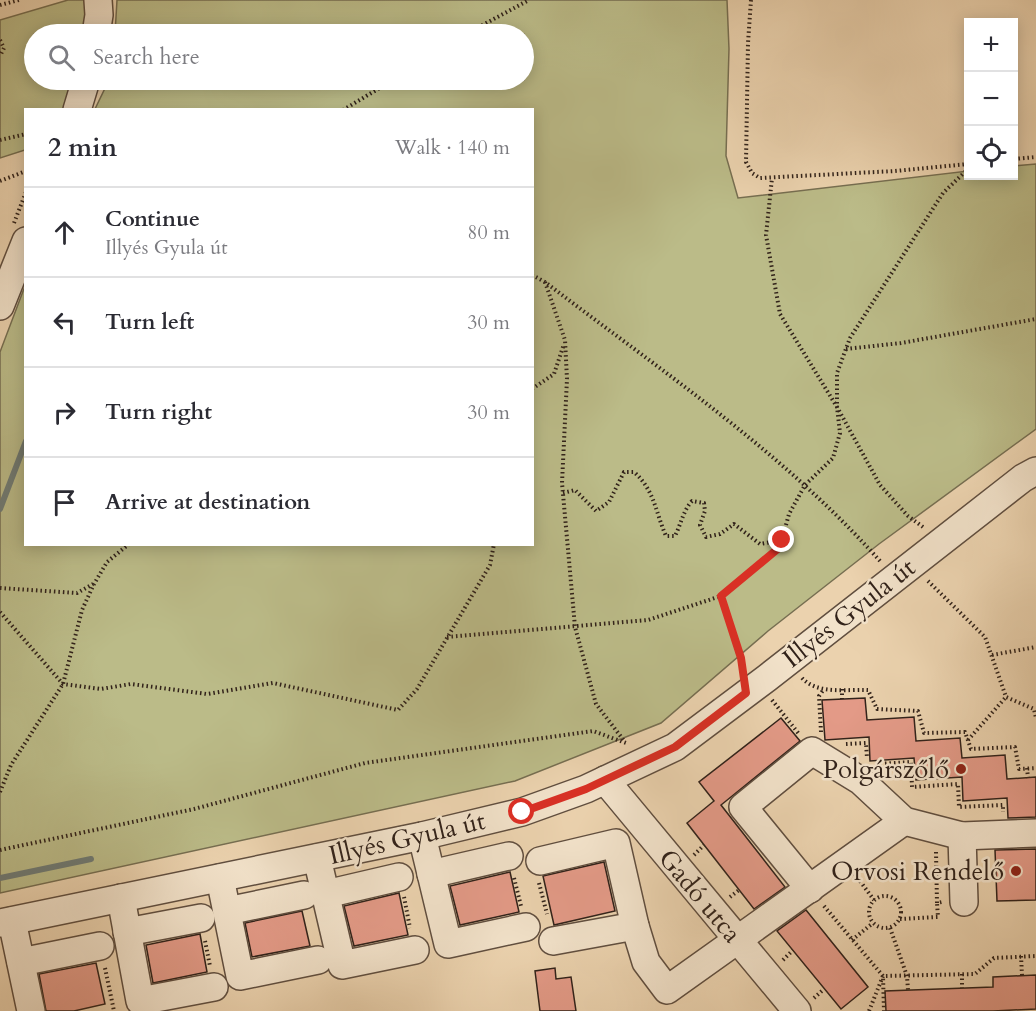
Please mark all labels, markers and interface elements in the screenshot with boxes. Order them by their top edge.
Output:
map controls [964,18,1018,180]
button: + [964,18,1018,72]
search box [24,24,534,90]
icon: search [45,41,78,74]
text: Search here [93,42,200,72]
button: − [964,72,1018,126]
button: locate [964,126,1018,180]
text: 2 min [48,130,117,165]
text: Walk · 140 m [395,134,510,161]
text: Continue [105,204,200,234]
icon: ahead [48,216,81,249]
text: 80 m [467,219,510,246]
text: Illyés Gyula út [105,234,227,261]
icon: left [48,306,81,339]
text: Turn left [105,307,194,337]
text: 30 m [467,309,510,336]
icon: right [48,396,81,429]
text: Turn right [105,397,212,427]
text: 30 m [467,399,510,426]
icon: arrive [48,486,81,519]
text: Arrive at destination [105,487,310,517]
route end [768,526,794,552]
street label: Illyés Gyula út [775,550,923,676]
place label: Polgárszőlő [823,752,949,787]
marker: Polgárszőlő [954,762,968,776]
route start [508,798,534,824]
street label: Illyés Gyula út [326,803,488,873]
street label: Gadó utca [651,842,749,950]
place label: Orvosi Rendelő [831,854,1004,889]
marker: Orvosi Rendelő [1009,864,1023,878]

